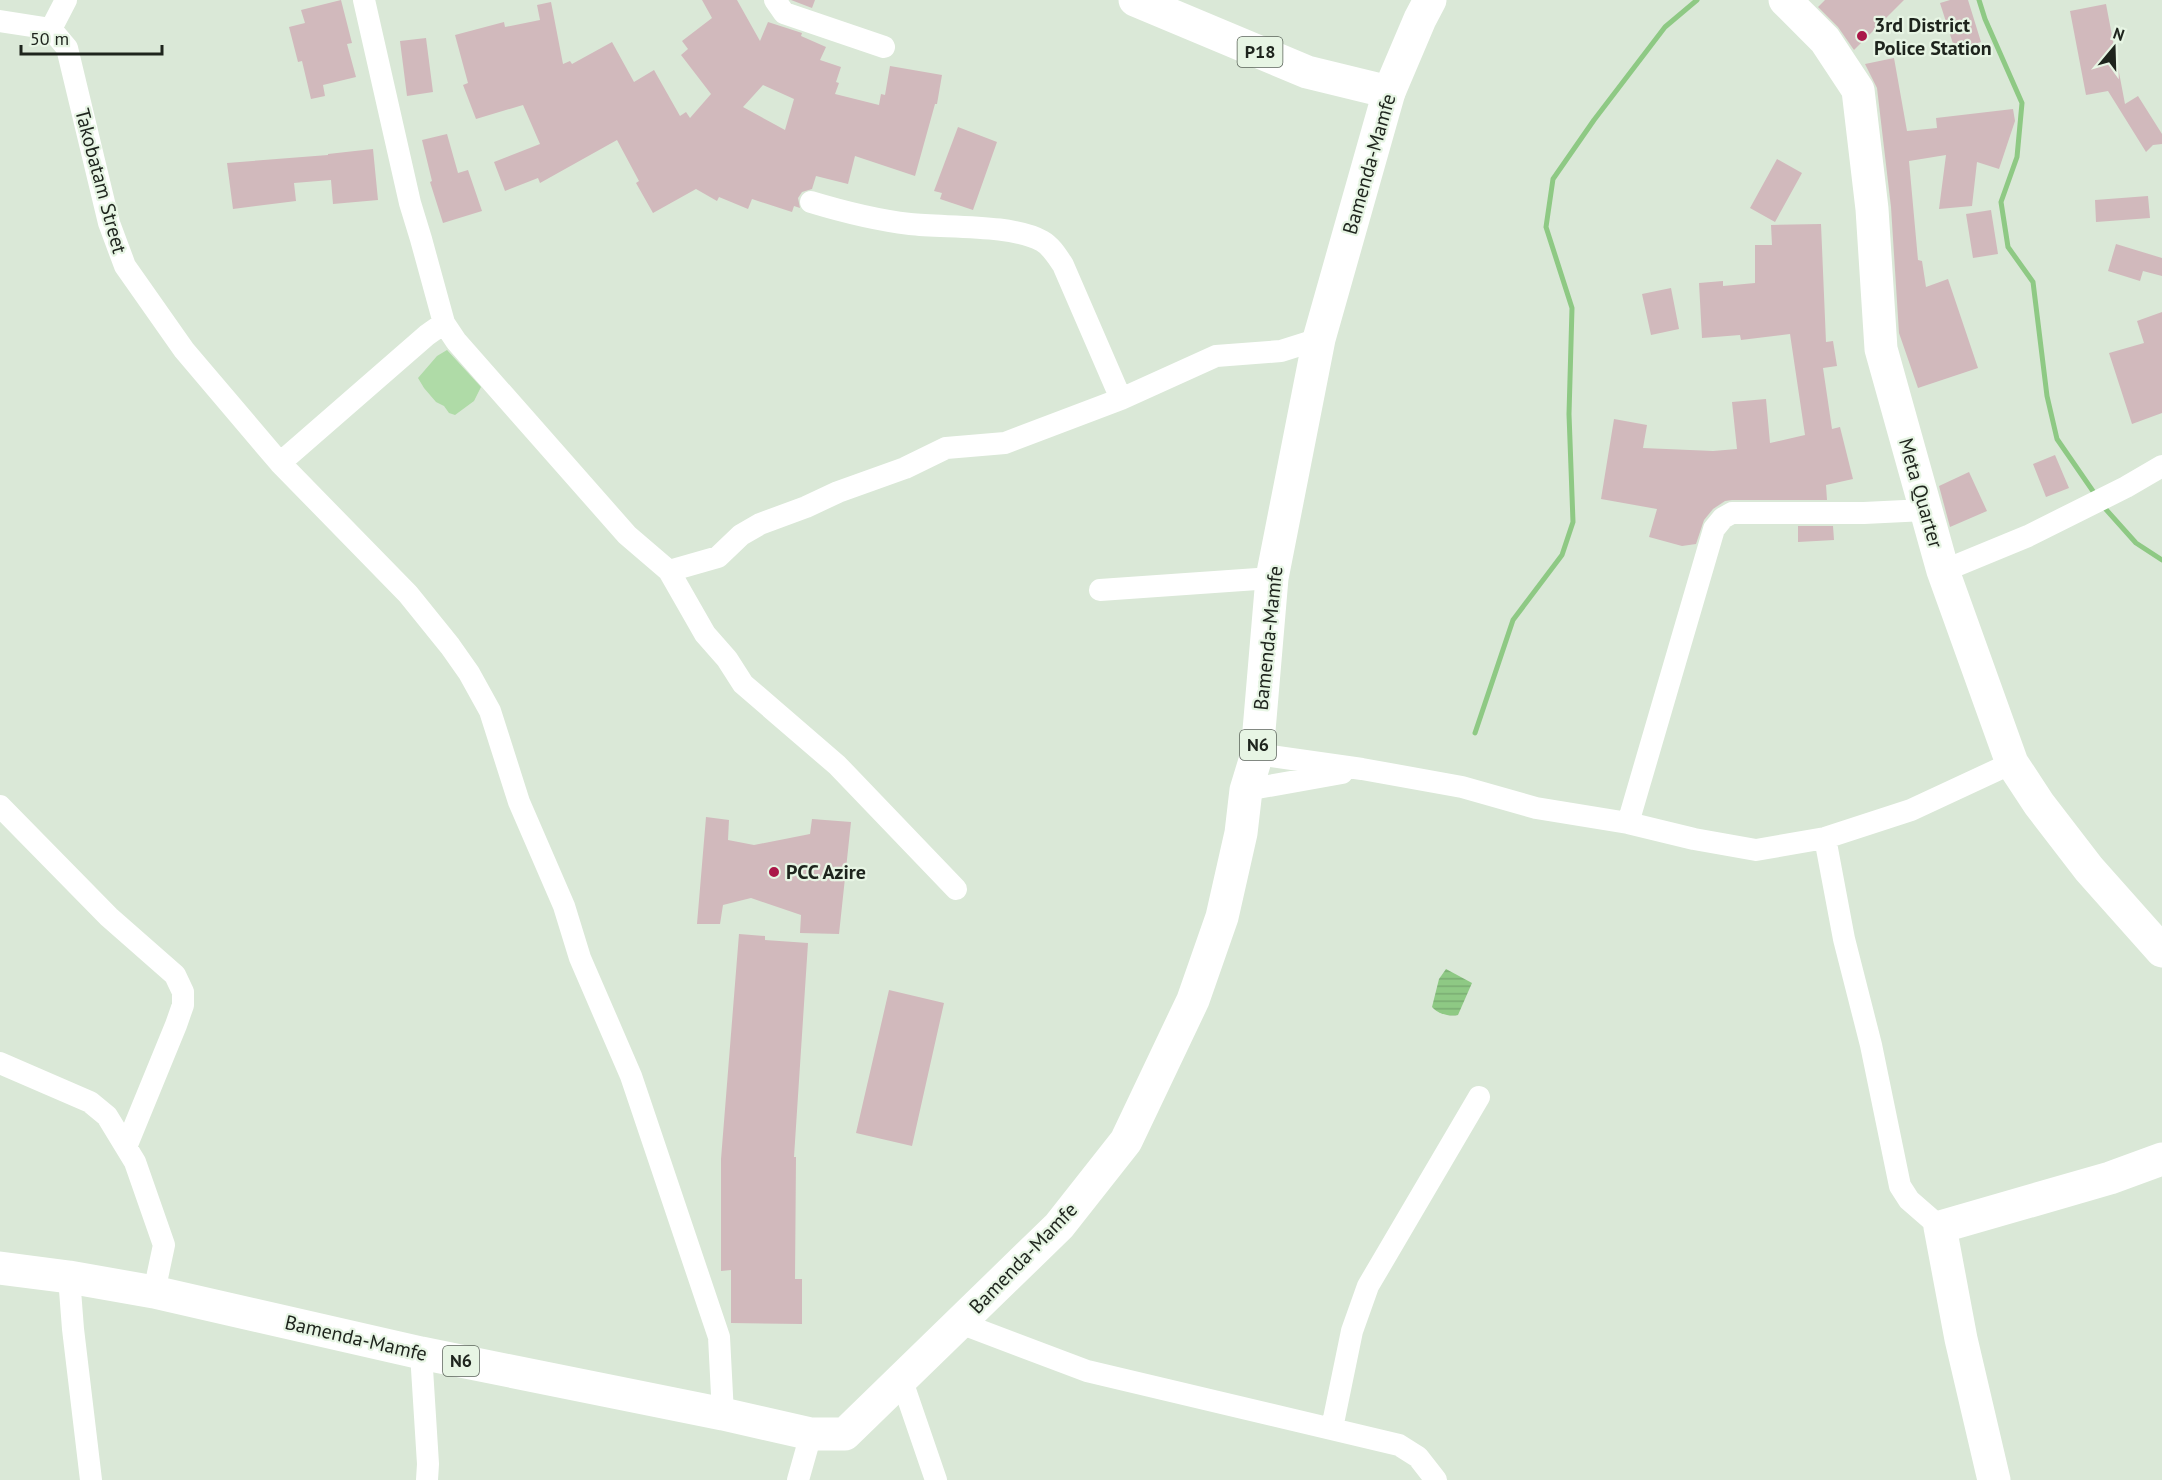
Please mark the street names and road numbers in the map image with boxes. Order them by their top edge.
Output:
road number: P18 [1238,37,1282,67]
street label: Bamenda-Mamfe [1337,91,1401,237]
street label: Takobatam Street [69,106,133,257]
street label: Meta Quarter [1893,435,1949,551]
street label: Bamenda-Mamfe [1247,564,1289,712]
road number: N6 [1240,730,1276,760]
street label: Bamenda-Mamfe [963,1197,1083,1319]
street label: Bamenda-Mamfe [282,1309,430,1367]
road number: N6 [443,1346,479,1376]

